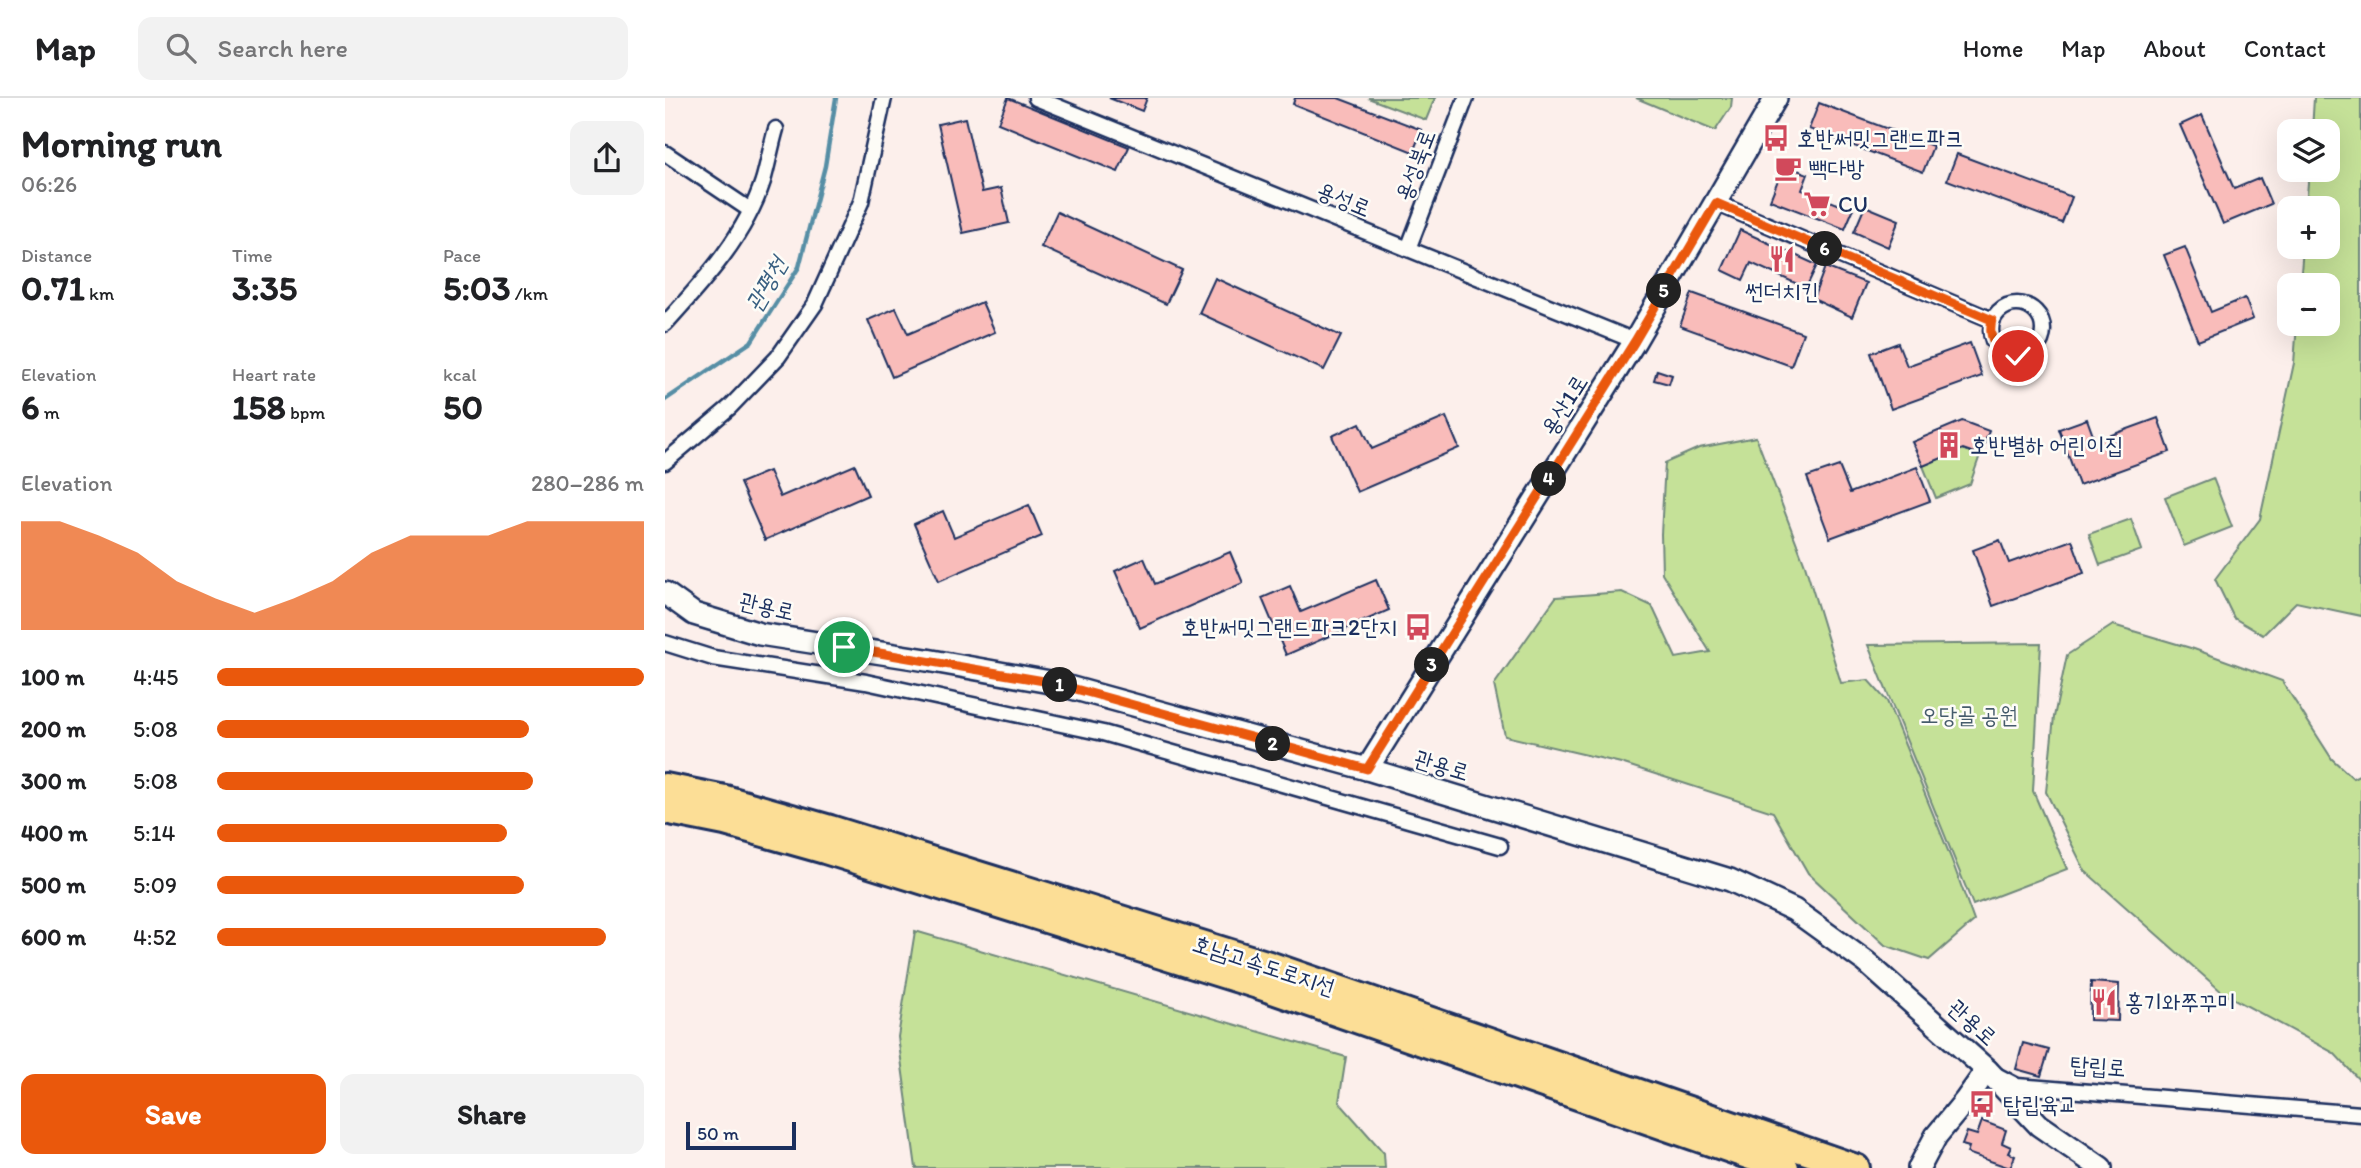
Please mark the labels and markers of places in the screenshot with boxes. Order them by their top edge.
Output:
bus stop icon: 호반써밋그랜드파크 [1761,123,1791,153]
place label: 호반써밋그랜드파크 [1797,124,1964,152]
cafe icon: 빽다방 [1773,153,1803,183]
place label: 빽다방 [1809,154,1865,182]
supermarket icon: CU [1802,189,1832,219]
place label: CU [1838,190,1868,218]
pin: 6 [1807,232,1843,266]
restaurant icon: 썬더치킨 [1767,244,1797,274]
pin: 5 [1647,274,1681,308]
place label: 썬더치킨 [1745,277,1819,305]
pin [1988,326,2048,386]
building icon: 호반별하 어린이집 [1934,430,1964,460]
place label: 호반별하 어린이집 [1970,431,2123,459]
pin: 4 [1531,462,1567,496]
bus stop icon: 호반써밋그랜드파크2단지 [1403,612,1433,642]
place label: 호반써밋그랜드파크2단지 [1181,613,1397,641]
pin [814,617,874,677]
pin: 3 [1415,648,1449,682]
pin: 1 [1043,668,1077,702]
pin: 2 [1255,726,1291,762]
restaurant icon: 홍기와쭈꾸미 [2089,987,2119,1017]
place label: 홍기와쭈꾸미 [2125,988,2236,1016]
bus stop icon: 탑립육교 [1967,1089,1997,1119]
place label: 탑립육교 [2003,1090,2077,1118]

